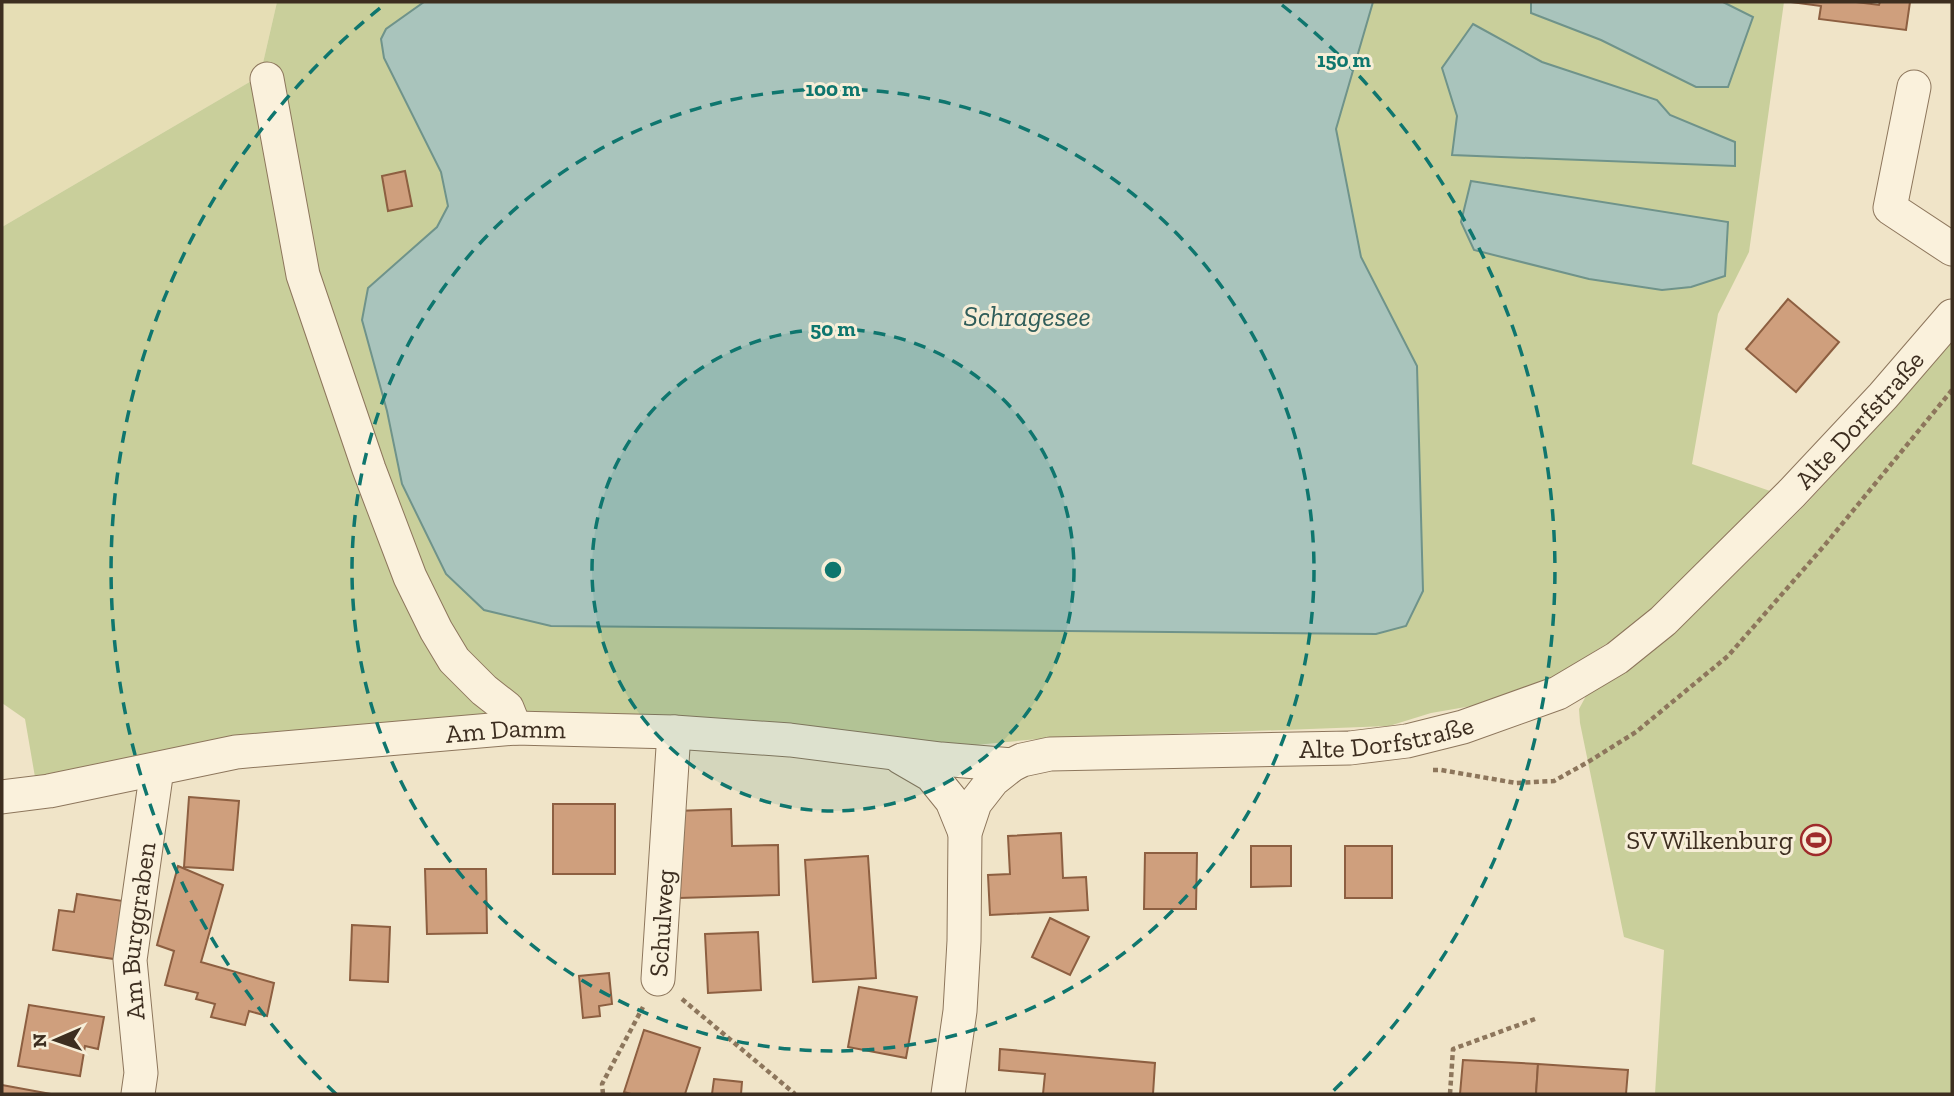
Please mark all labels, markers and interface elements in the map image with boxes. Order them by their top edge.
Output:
text: 150 m [1317,47,1372,72]
text: 100 m [806,76,861,101]
water label: Schragesee [963,300,1091,333]
text: 50 m [810,316,856,341]
street label: Alte Dorfstraße [1788,344,1931,495]
centre of rings [821,558,845,582]
street label: Alte Dorfstraße [1299,709,1478,765]
street label: Am Damm [444,711,567,750]
sports icon: SV Wilkenburg [1799,823,1833,857]
place label: SV Wilkenburg [1626,824,1793,856]
street label: Am Burggraben [114,840,163,1022]
street label: Schulweg [642,868,681,978]
north arrow [21,1005,91,1075]
text: N [28,1033,51,1048]

